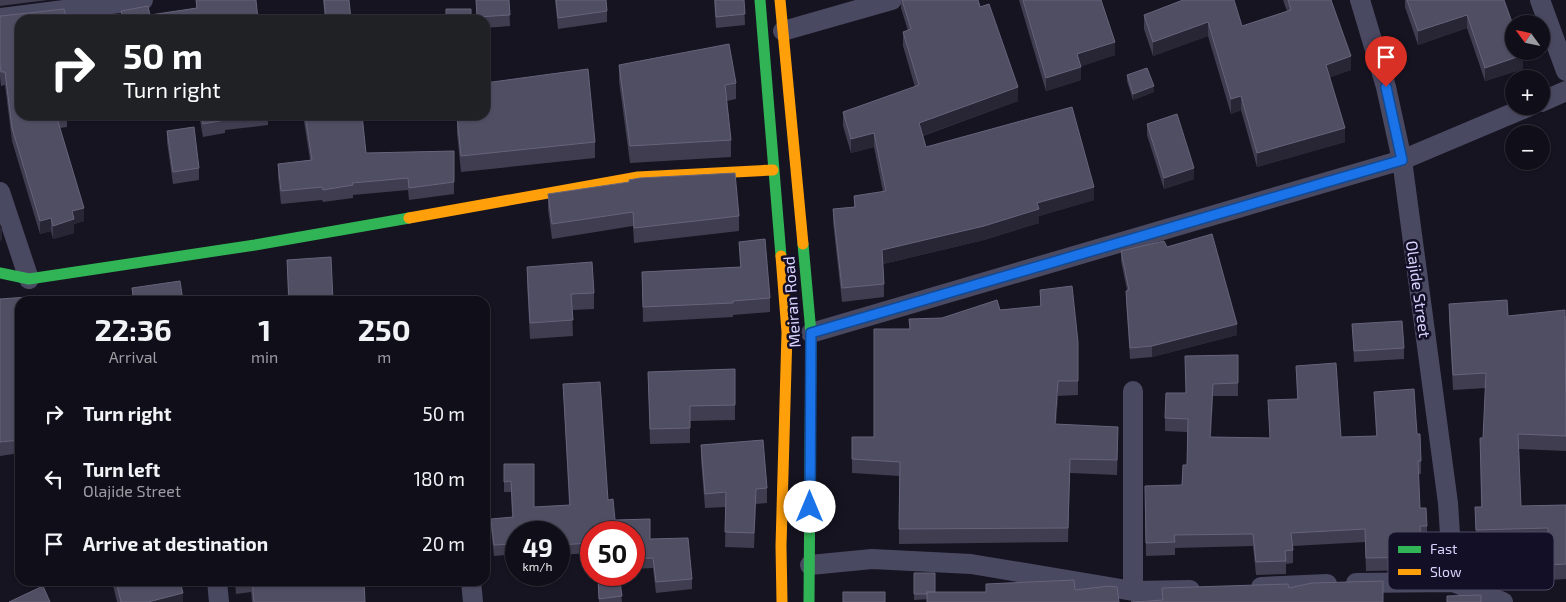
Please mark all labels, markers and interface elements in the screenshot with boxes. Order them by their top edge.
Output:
north arrow [1505,15,1550,60]
map controls [1505,15,1550,170]
text: 50 m [123,34,203,76]
icon: right [40,35,105,100]
pin [1365,36,1407,87]
icon: arrive [1372,43,1400,71]
button: + [1505,70,1550,115]
text: Turn right [123,76,221,102]
button: − [1505,125,1550,170]
street label: Olajide Street [1402,239,1435,339]
street label: Meiran Road [778,256,804,348]
text: 22:36 [94,311,172,347]
text: 1 [258,311,271,347]
text: 250 [358,311,411,347]
text: Arrival [109,347,157,366]
text: min [251,347,278,366]
text: m [377,347,391,366]
icon: right [40,400,68,428]
text: Turn right [83,402,171,425]
text: 50 m [422,402,465,425]
text: Turn left [83,458,160,481]
icon: left [40,465,68,493]
text: 180 m [414,467,465,490]
position arrow [783,480,835,532]
text: Olajide Street [83,481,181,500]
speed limit sign: 50 [580,521,645,586]
icon: arrive [40,530,68,558]
text: Arrive at destination [83,532,268,555]
text: 20 m [422,532,465,555]
text: 49 [522,532,553,562]
legend [1388,532,1554,590]
text: Fast [1430,540,1457,557]
text: km/h [523,559,552,573]
text: Slow [1430,563,1462,580]

